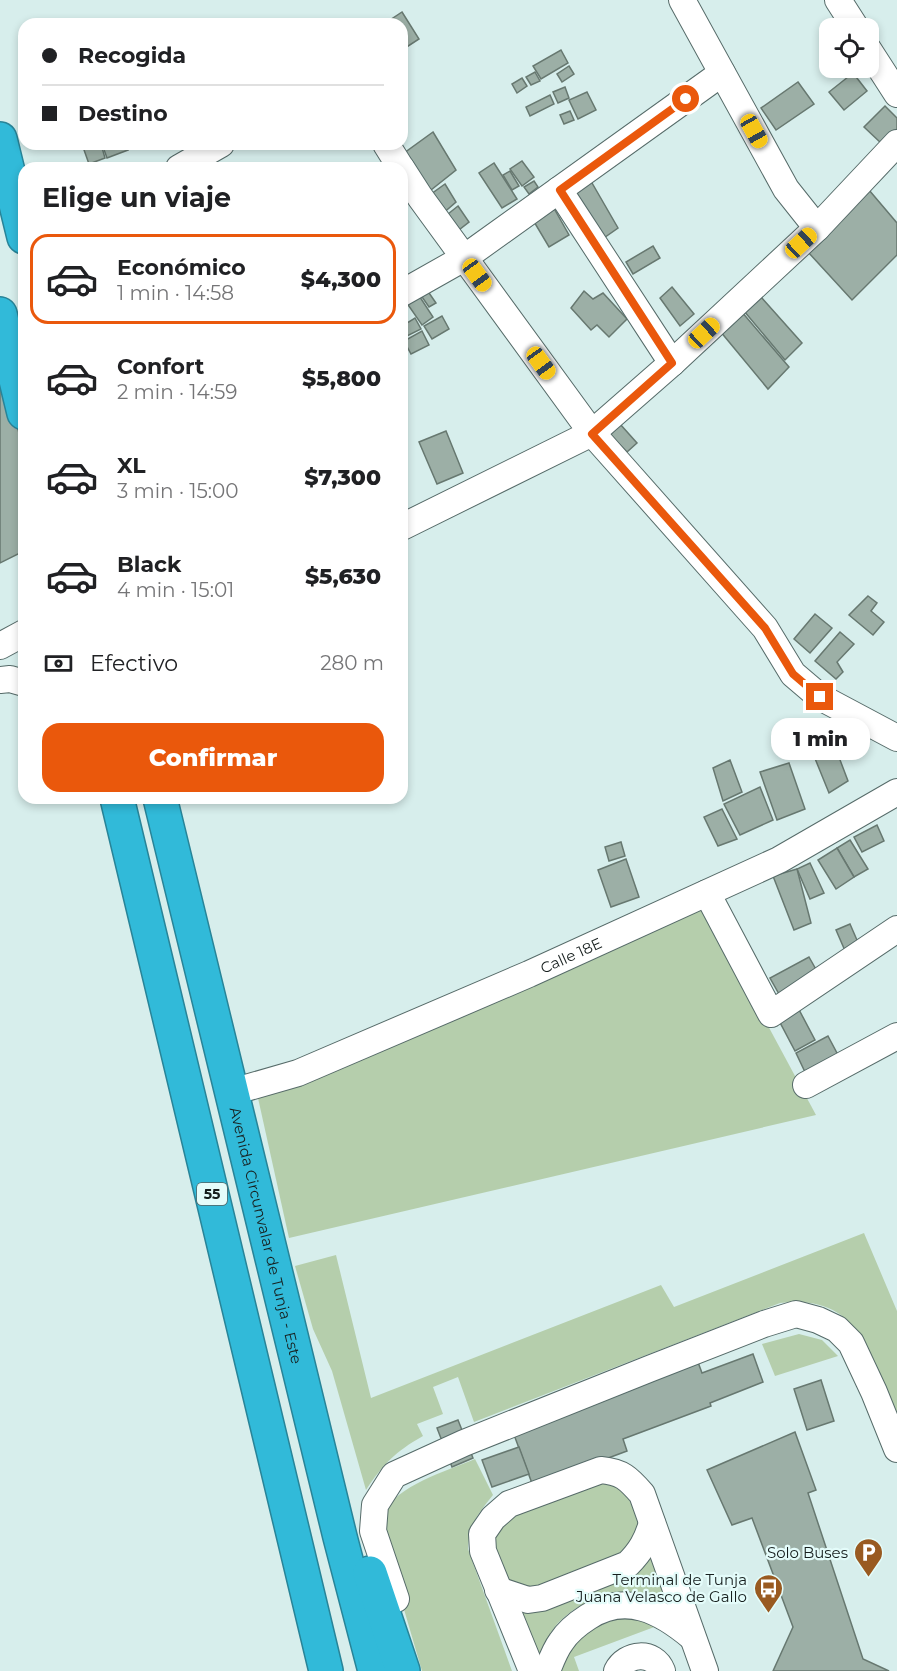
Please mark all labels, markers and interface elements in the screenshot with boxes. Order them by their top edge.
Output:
map controls [819,18,879,78]
button: locate [819,18,879,78]
text: Recogida [78,42,186,69]
route start [672,85,699,112]
text: Destino [78,100,168,127]
car [737,111,771,151]
text: Elige un viaje [42,181,231,214]
car [782,224,820,262]
icon: car [45,252,99,306]
text: Económico [117,254,246,281]
car [459,255,495,295]
text: $4,300 [301,266,381,293]
text: 1 min · 14:58 [117,281,234,305]
car [685,314,723,352]
car [523,343,559,383]
icon: car [45,351,99,405]
text: Confort [117,353,204,380]
text: $5,800 [302,365,381,392]
text: 2 min · 14:59 [117,380,238,404]
icon: car [45,450,99,504]
text: XL [117,452,146,479]
text: $7,300 [304,464,381,491]
text: 3 min · 15:00 [117,479,238,503]
icon: car [45,549,99,603]
text: Black [117,551,181,578]
text: $5,630 [305,563,381,590]
text: 4 min · 15:01 [117,578,234,602]
icon: cash [42,647,75,680]
text: Efectivo [90,650,178,677]
text: 280 m [320,651,384,675]
route end [806,683,833,710]
callout: 1 min [770,718,870,760]
button: Confirmar [42,723,384,792]
text: 1 min [793,727,848,751]
street label: Calle 18E [537,933,605,977]
street label: Avenida Circunvalar de Tunja - Este [226,1105,307,1366]
road number: 55 [197,1183,227,1205]
parking icon: Solo Buses [853,1536,885,1578]
place label: Solo Buses [767,1543,848,1562]
place label: Terminal de Tunja Juana Velasco de Gallo [575,1570,747,1606]
bus stop icon: Terminal de Tunja Juana Velasco de Gallo [752,1572,784,1614]

